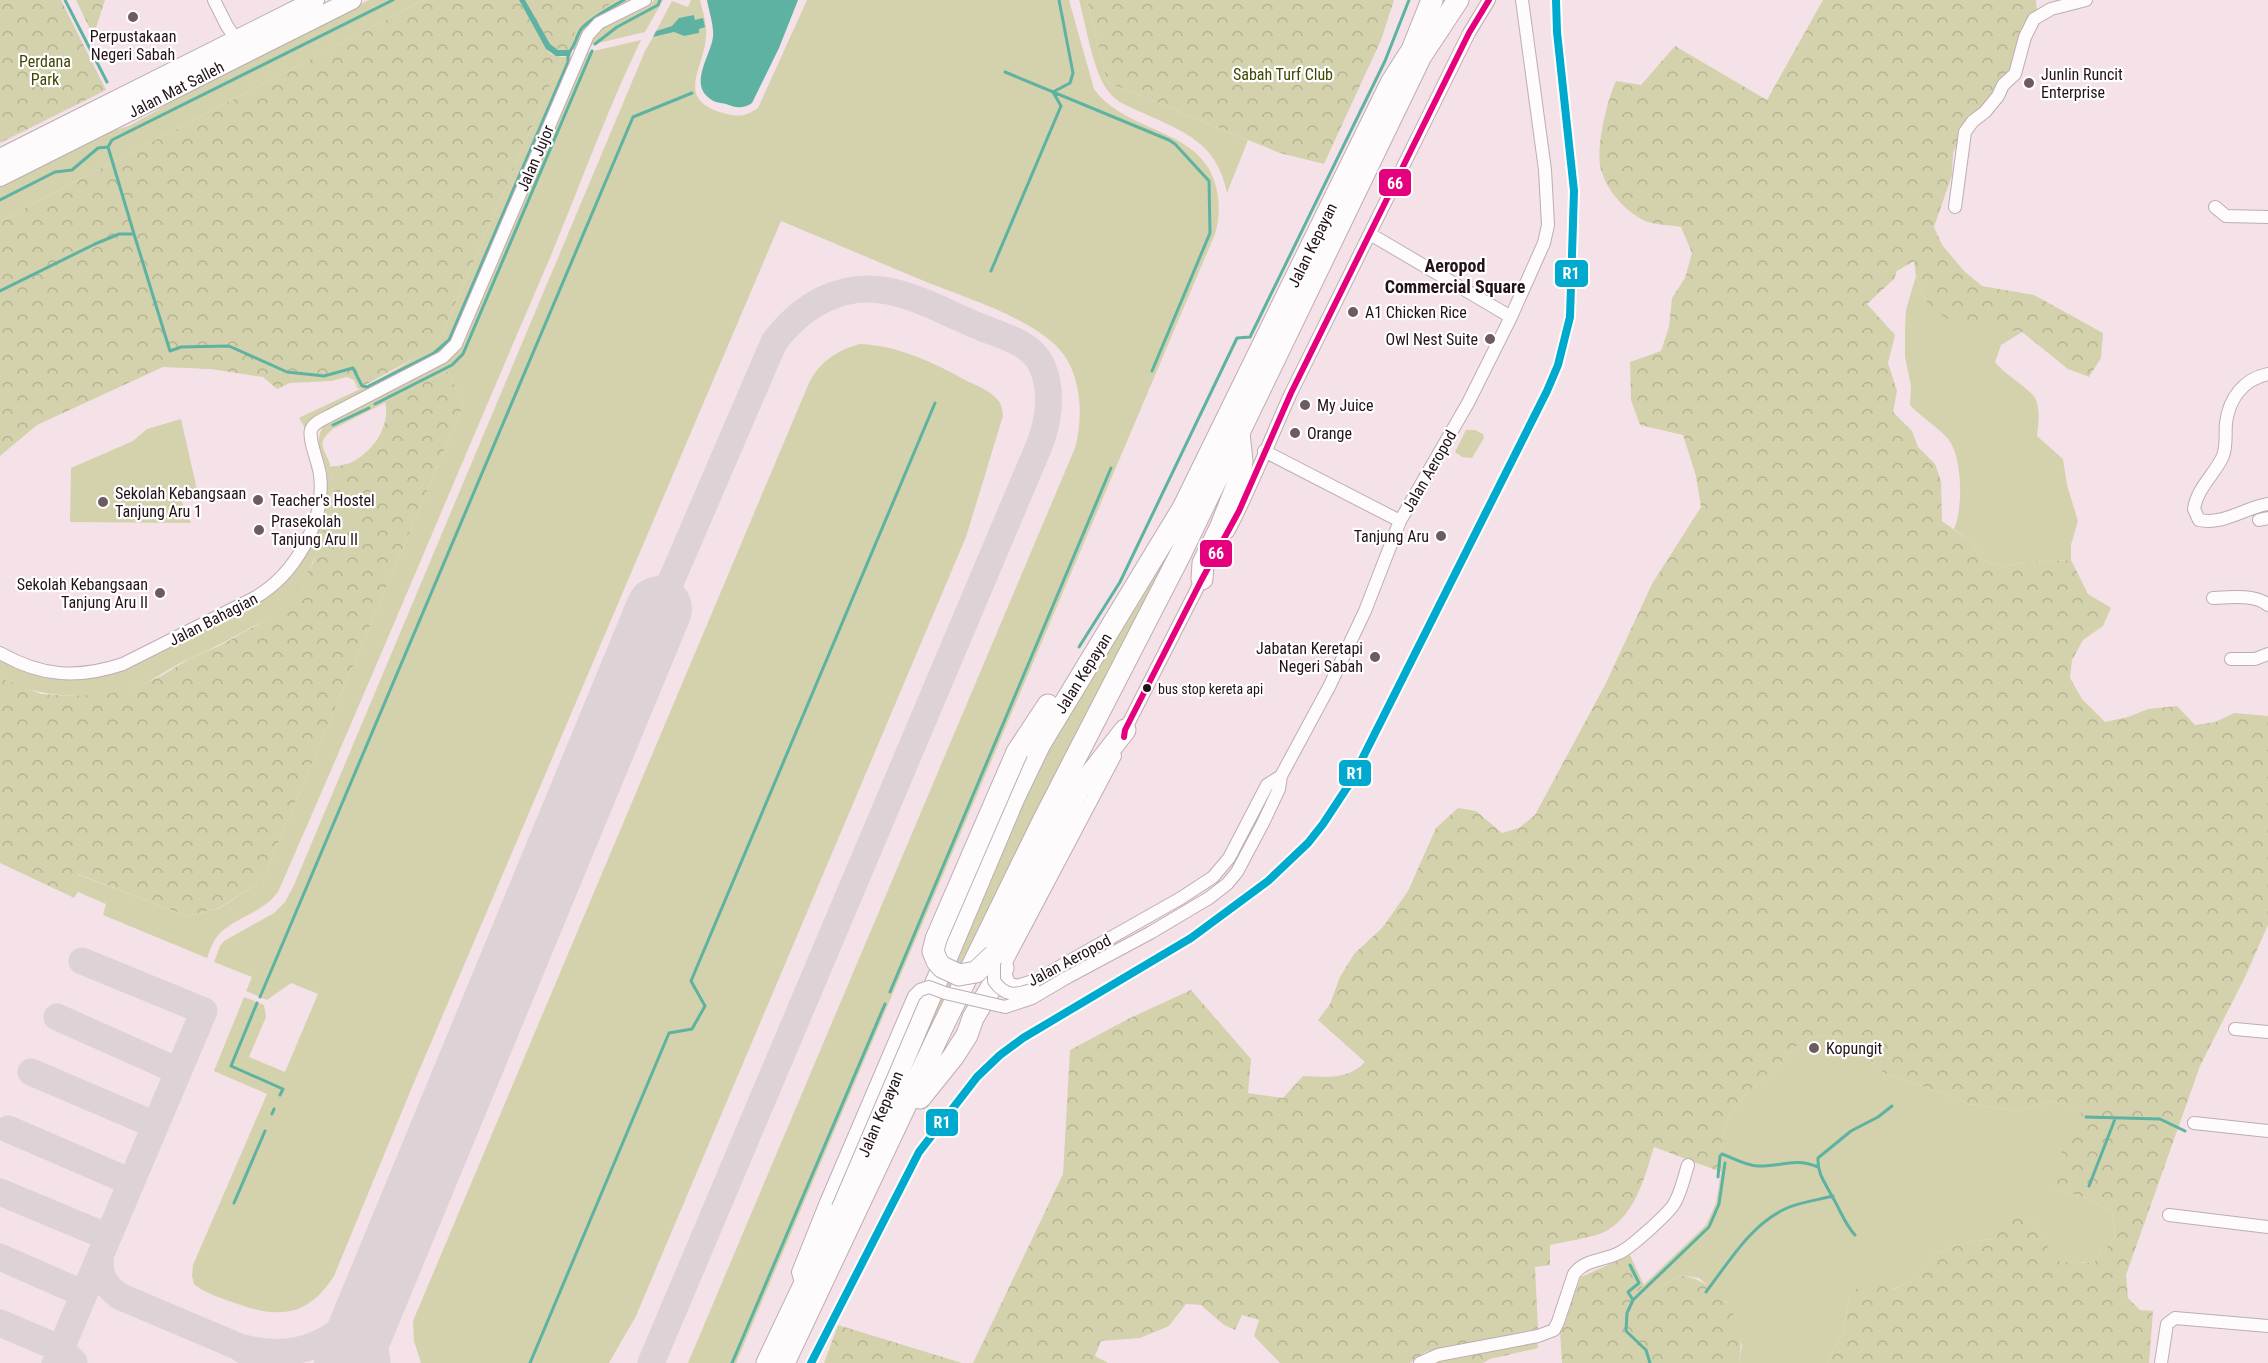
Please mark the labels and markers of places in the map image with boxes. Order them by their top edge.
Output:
marker: Perpustakaan Negeri Sabah [126,10,140,24]
place label: Perpustakaan Negeri Sabah [90,27,176,64]
place label: Junlin Runcit Enterprise [2041,65,2123,102]
marker: Junlin Runcit Enterprise [2022,76,2036,90]
place label: A1 Chicken Rice [1365,303,1467,322]
marker: A1 Chicken Rice [1346,305,1360,319]
place label: Owl Nest Suite [1386,330,1478,349]
marker: Owl Nest Suite [1483,332,1497,346]
place label: My Juice [1317,396,1373,415]
marker: My Juice [1298,398,1312,412]
place label: Orange [1307,424,1352,443]
marker: Orange [1288,426,1302,440]
place label: Sekolah Kebangsaan Tanjung Aru 1 [115,484,246,521]
place label: Teacher's Hostel [270,491,375,510]
marker: Teacher's Hostel [251,493,265,507]
marker: Sekolah Kebangsaan Tanjung Aru 1 [96,495,110,509]
place label: Prasekolah Tanjung Aru II [271,512,358,549]
marker: Prasekolah Tanjung Aru II [252,523,266,537]
place label: Tanjung Aru [1354,527,1429,546]
marker: Tanjung Aru [1434,529,1448,543]
place label: Sekolah Kebangsaan Tanjung Aru II [17,575,148,612]
marker: Sekolah Kebangsaan Tanjung Aru II [153,586,167,600]
place label: Jabatan Keretapi Negeri Sabah [1256,639,1363,676]
marker: Jabatan Keretapi Negeri Sabah [1368,650,1382,664]
place label: bus stop kereta api [1158,681,1263,697]
marker: bus stop kereta api [1141,682,1153,694]
place label: Kopungit [1826,1039,1882,1058]
marker: Kopungit [1807,1041,1821,1055]

